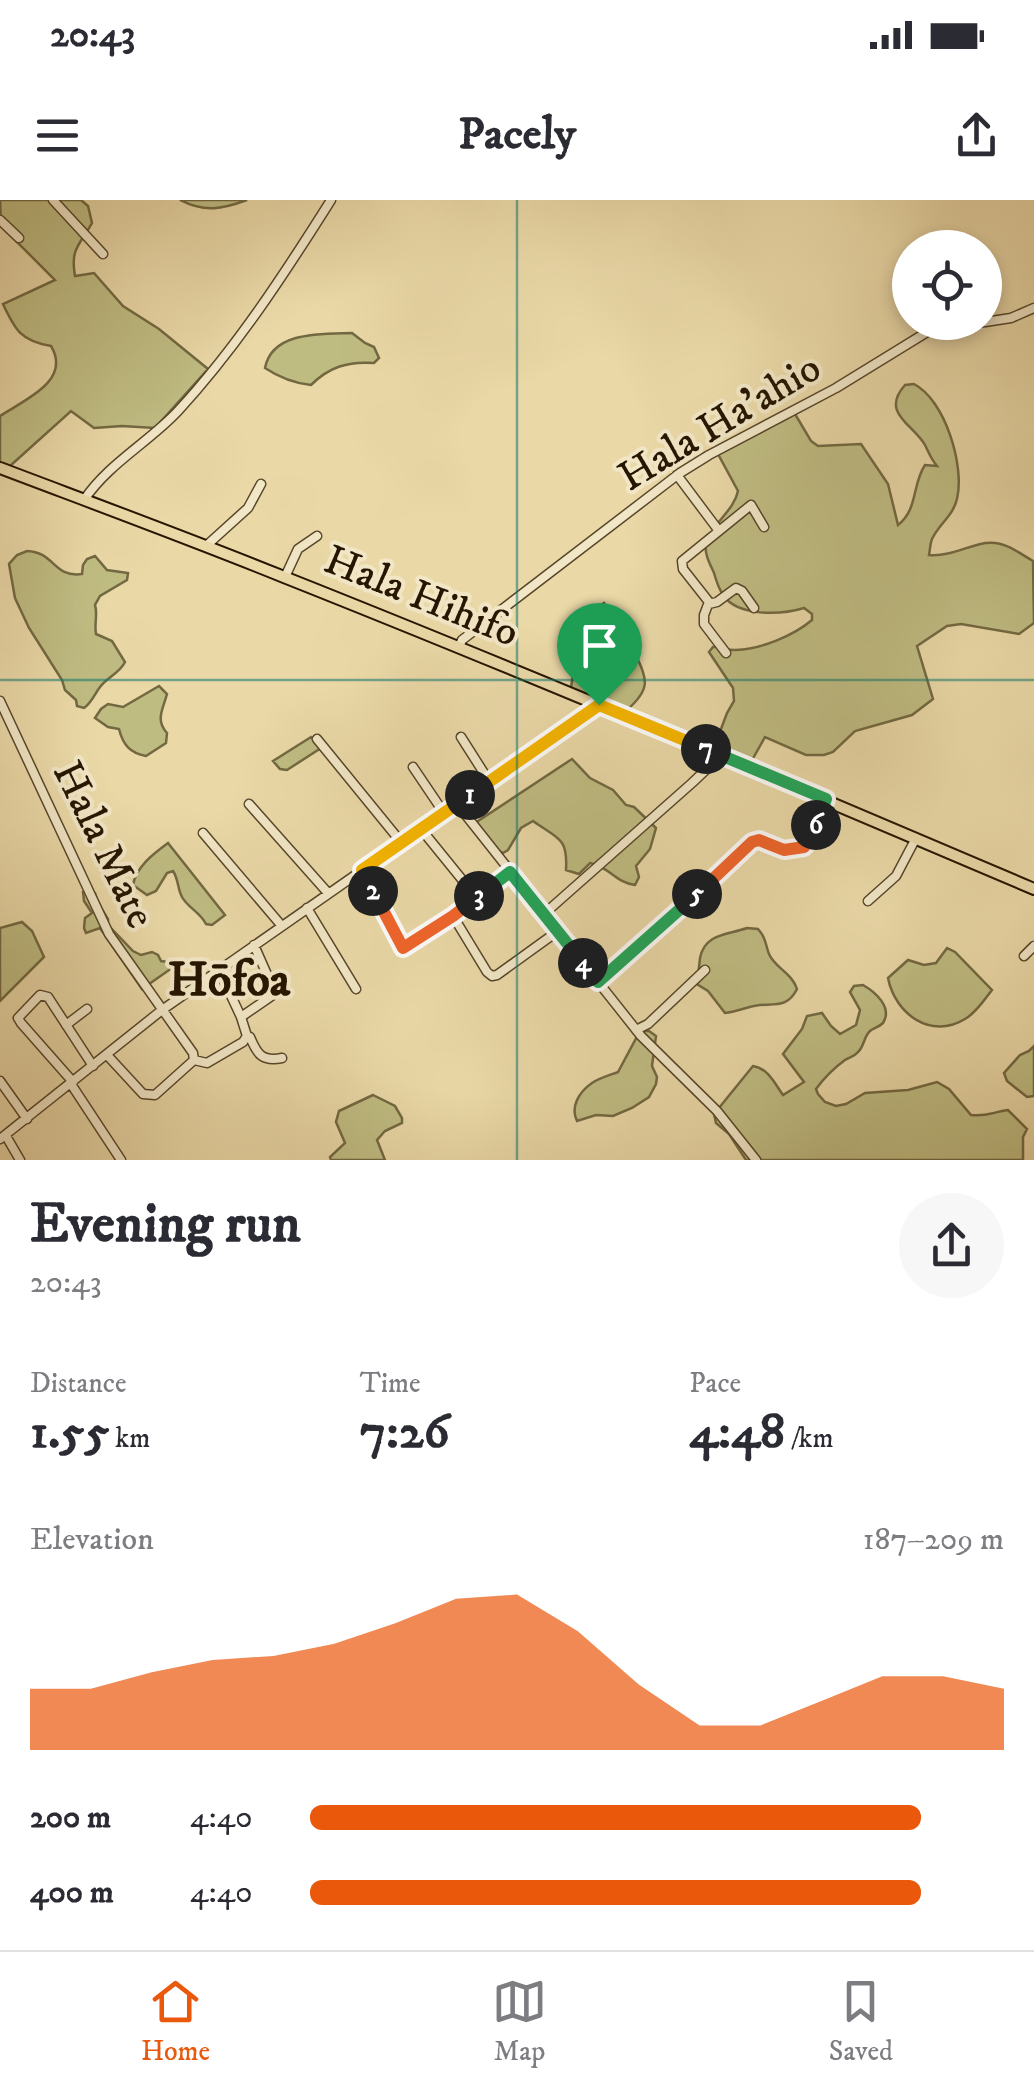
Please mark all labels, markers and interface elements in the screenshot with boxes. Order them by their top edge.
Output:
text: 20:43 [50,11,135,59]
text: Pacely [458,107,576,163]
icon: menu [30,108,85,163]
icon: share [949,108,1004,163]
map controls [892,230,1002,340]
button: locate [892,230,1002,340]
street label: Hala Ha'ahio [609,342,831,504]
street label: Hala Hihifo [316,534,526,660]
pin [557,603,642,706]
icon: arrive [572,618,627,673]
pin: 7 [681,724,731,774]
text: 7 [699,731,713,766]
street label: Hala Mate [40,753,166,937]
pin: 1 [445,770,495,820]
text: 1 [465,777,475,812]
pin: 6 [791,800,841,850]
text: 6 [809,807,823,842]
pin: 2 [348,866,398,916]
pin: 5 [672,869,722,919]
pin: 3 [454,871,504,921]
text: 2 [366,873,380,908]
text: 5 [690,876,704,911]
text: 3 [474,878,484,913]
pin: 4 [558,938,608,988]
text: 4 [575,945,591,980]
district label: Hōfoa [168,951,291,1011]
text: Evening run [30,1191,301,1260]
button: share [899,1193,1004,1298]
text: 20:43 [30,1263,102,1303]
text: Distance [30,1366,126,1401]
text: Time [360,1366,420,1401]
text: Pace [689,1366,741,1401]
text: 1.55 [30,1401,109,1464]
text: 7:26 [360,1401,450,1464]
text: 4:48 [689,1401,785,1464]
text: km [109,1421,150,1456]
text: /km [785,1421,834,1456]
text: Elevation [30,1520,154,1560]
text: 187–209 m [863,1520,1004,1560]
text: 200 m [30,1798,111,1838]
text: 4:40 [190,1798,252,1838]
text: 400 m [30,1873,114,1913]
text: 4:40 [190,1873,252,1913]
tab: Home [141,1974,210,2069]
tab: Map [492,1974,547,2069]
tab: Saved [829,1974,893,2069]

